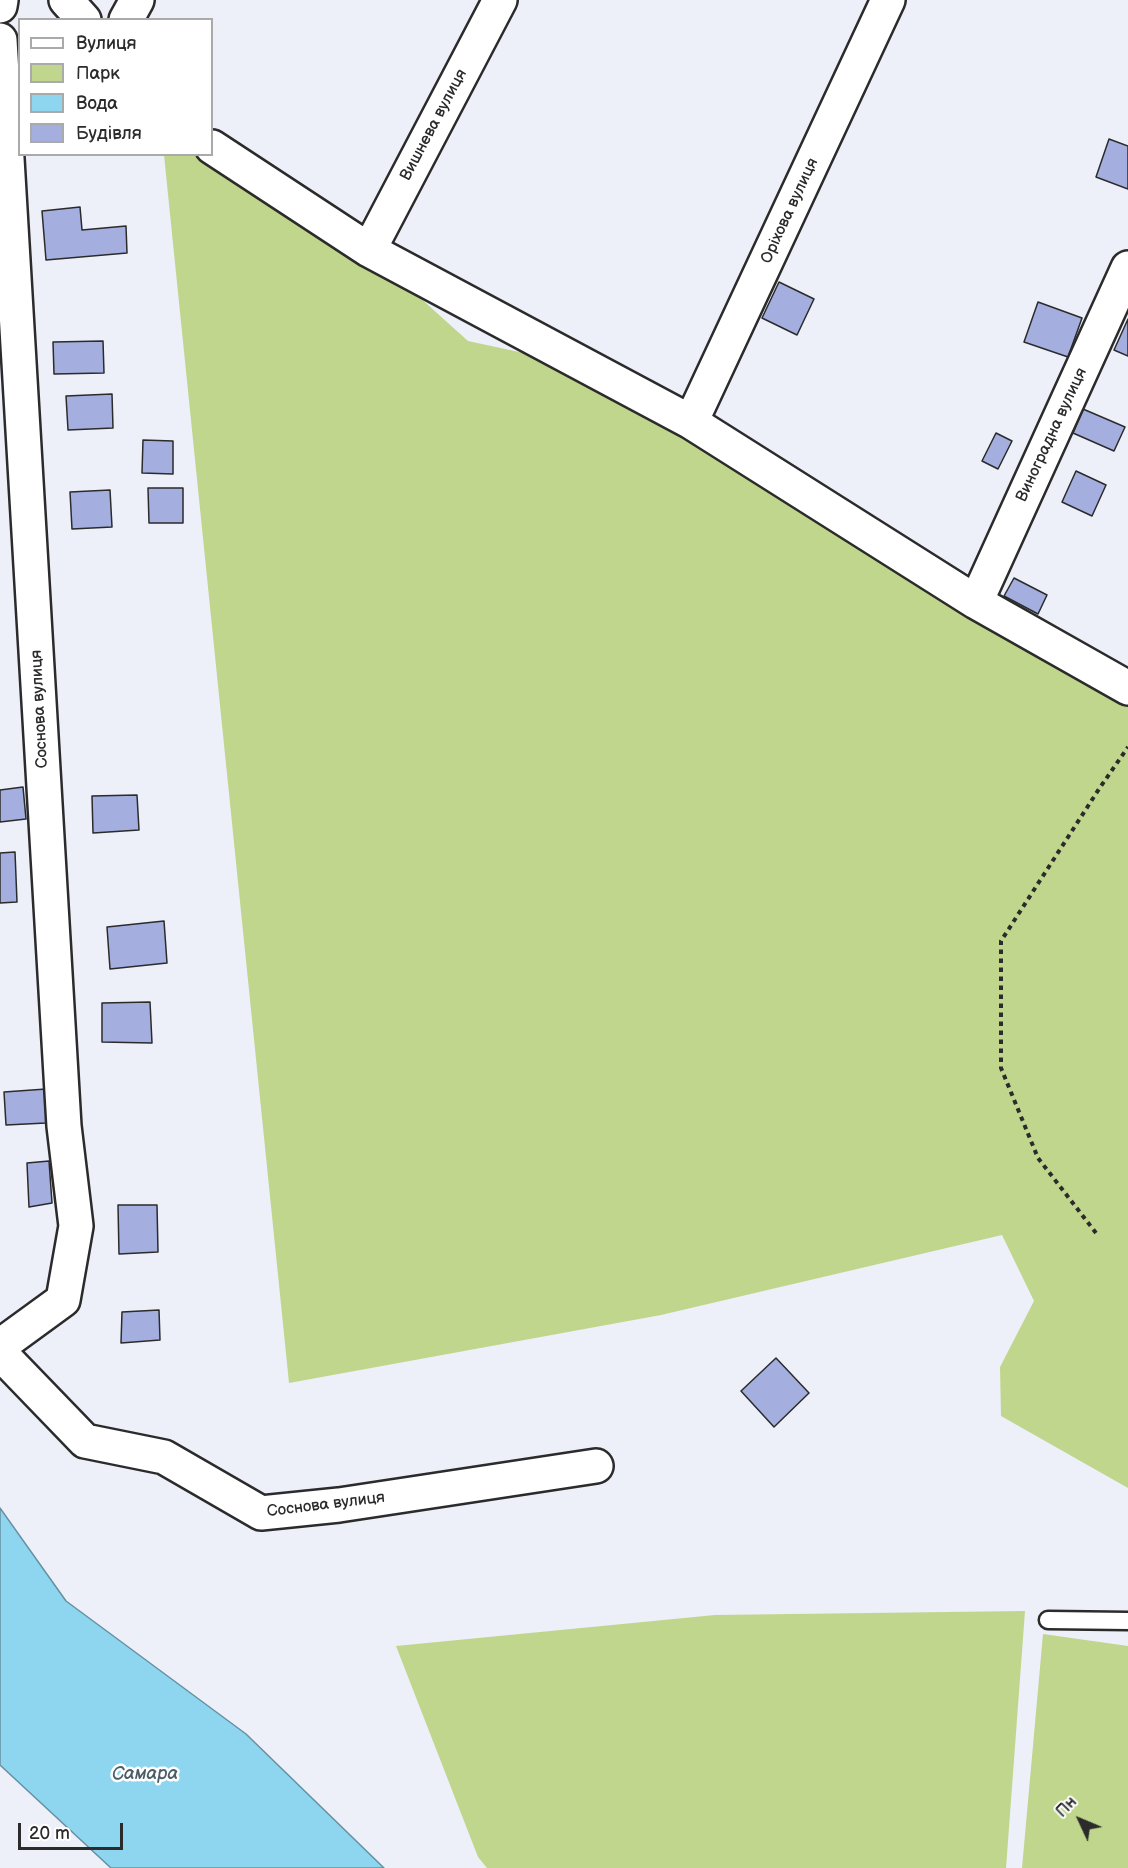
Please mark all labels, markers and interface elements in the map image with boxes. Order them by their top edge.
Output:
legend [18,18,213,156]
text: Вулиця [76,33,137,54]
text: Парк [76,63,120,84]
street label: Вишнева вулиця [397,66,471,184]
text: Вода [76,93,118,114]
text: Будівля [76,123,142,144]
street label: Оріхова вулиця [757,155,823,267]
street label: Виноградна вулиця [1012,365,1092,505]
street label: Соснова вулиця [27,649,53,769]
street label: Соснова вулиця [266,1488,386,1522]
water label: Самара [112,1763,178,1785]
north arrow [1050,1790,1110,1850]
text: Пн [1052,1793,1081,1821]
scale bar [21,1811,126,1849]
text: 20 m [29,1823,70,1844]

